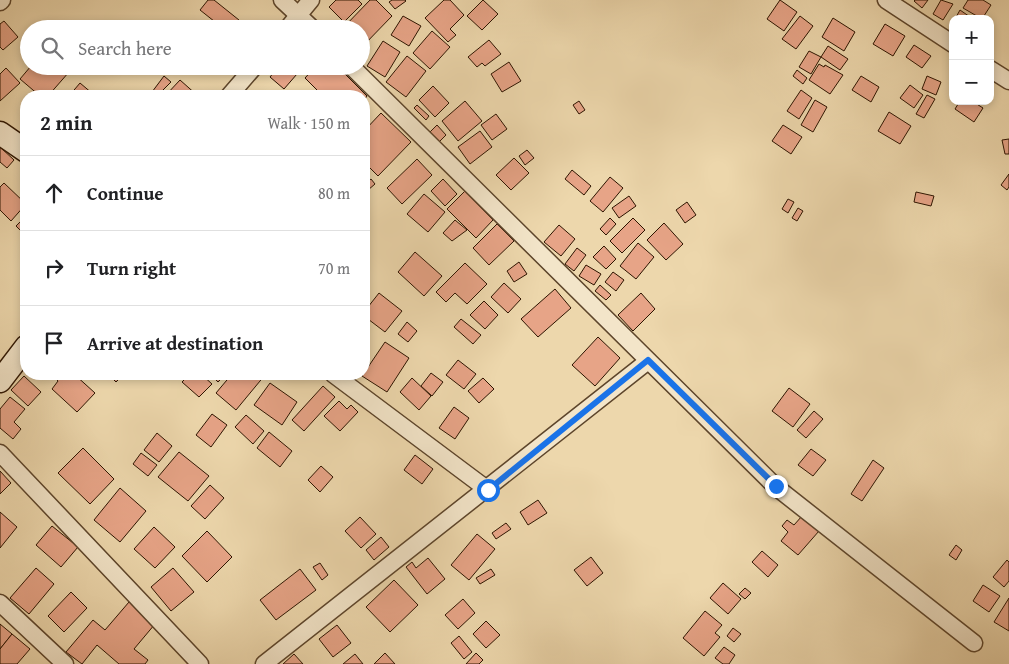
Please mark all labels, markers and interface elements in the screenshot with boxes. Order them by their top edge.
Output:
map controls [949,15,994,105]
button: + [949,15,994,60]
search box [20,20,370,75]
icon: search [38,34,66,62]
text: Search here [78,34,172,62]
button: − [949,60,994,105]
text: 2 min [40,107,92,138]
text: Walk · 150 m [267,111,350,135]
icon: ahead [40,179,68,207]
text: Continue [87,179,164,207]
text: 80 m [318,181,350,205]
icon: right [40,254,68,282]
text: Turn right [87,254,176,282]
text: 70 m [318,256,350,280]
icon: arrive [40,329,68,357]
text: Arrive at destination [87,329,263,357]
route end [765,475,788,498]
route start [477,479,500,502]

